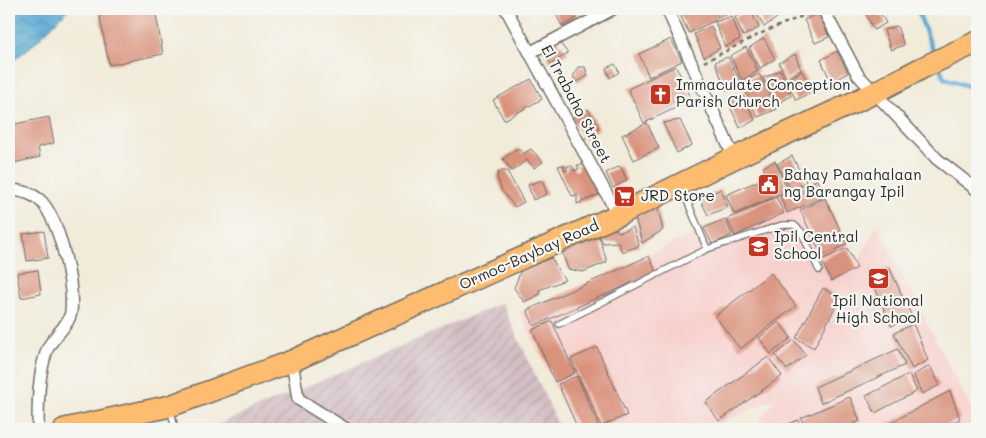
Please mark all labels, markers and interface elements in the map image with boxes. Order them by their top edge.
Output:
street label: El Trabaho Street [537,41,617,166]
place label: Immaculate Conception Parish Church [676,74,850,111]
church icon: Immaculate Conception Parish Church [648,82,672,106]
place label: Bahay Pamahalaan ng Barangay Ipil [784,164,921,201]
public building icon: Bahay Pamahalaan ng Barangay Ipil [756,172,780,196]
supermarket icon: JRD Store [613,184,637,208]
place label: JRD Store [641,185,715,205]
street label: Ormoc-Baybay Road [456,214,602,294]
place label: Ipil Central School [774,226,859,263]
school or university icon: Ipil Central School [746,234,770,258]
school or university icon: Ipil National High School [866,266,890,290]
place label: Ipil National High School [833,290,923,327]

